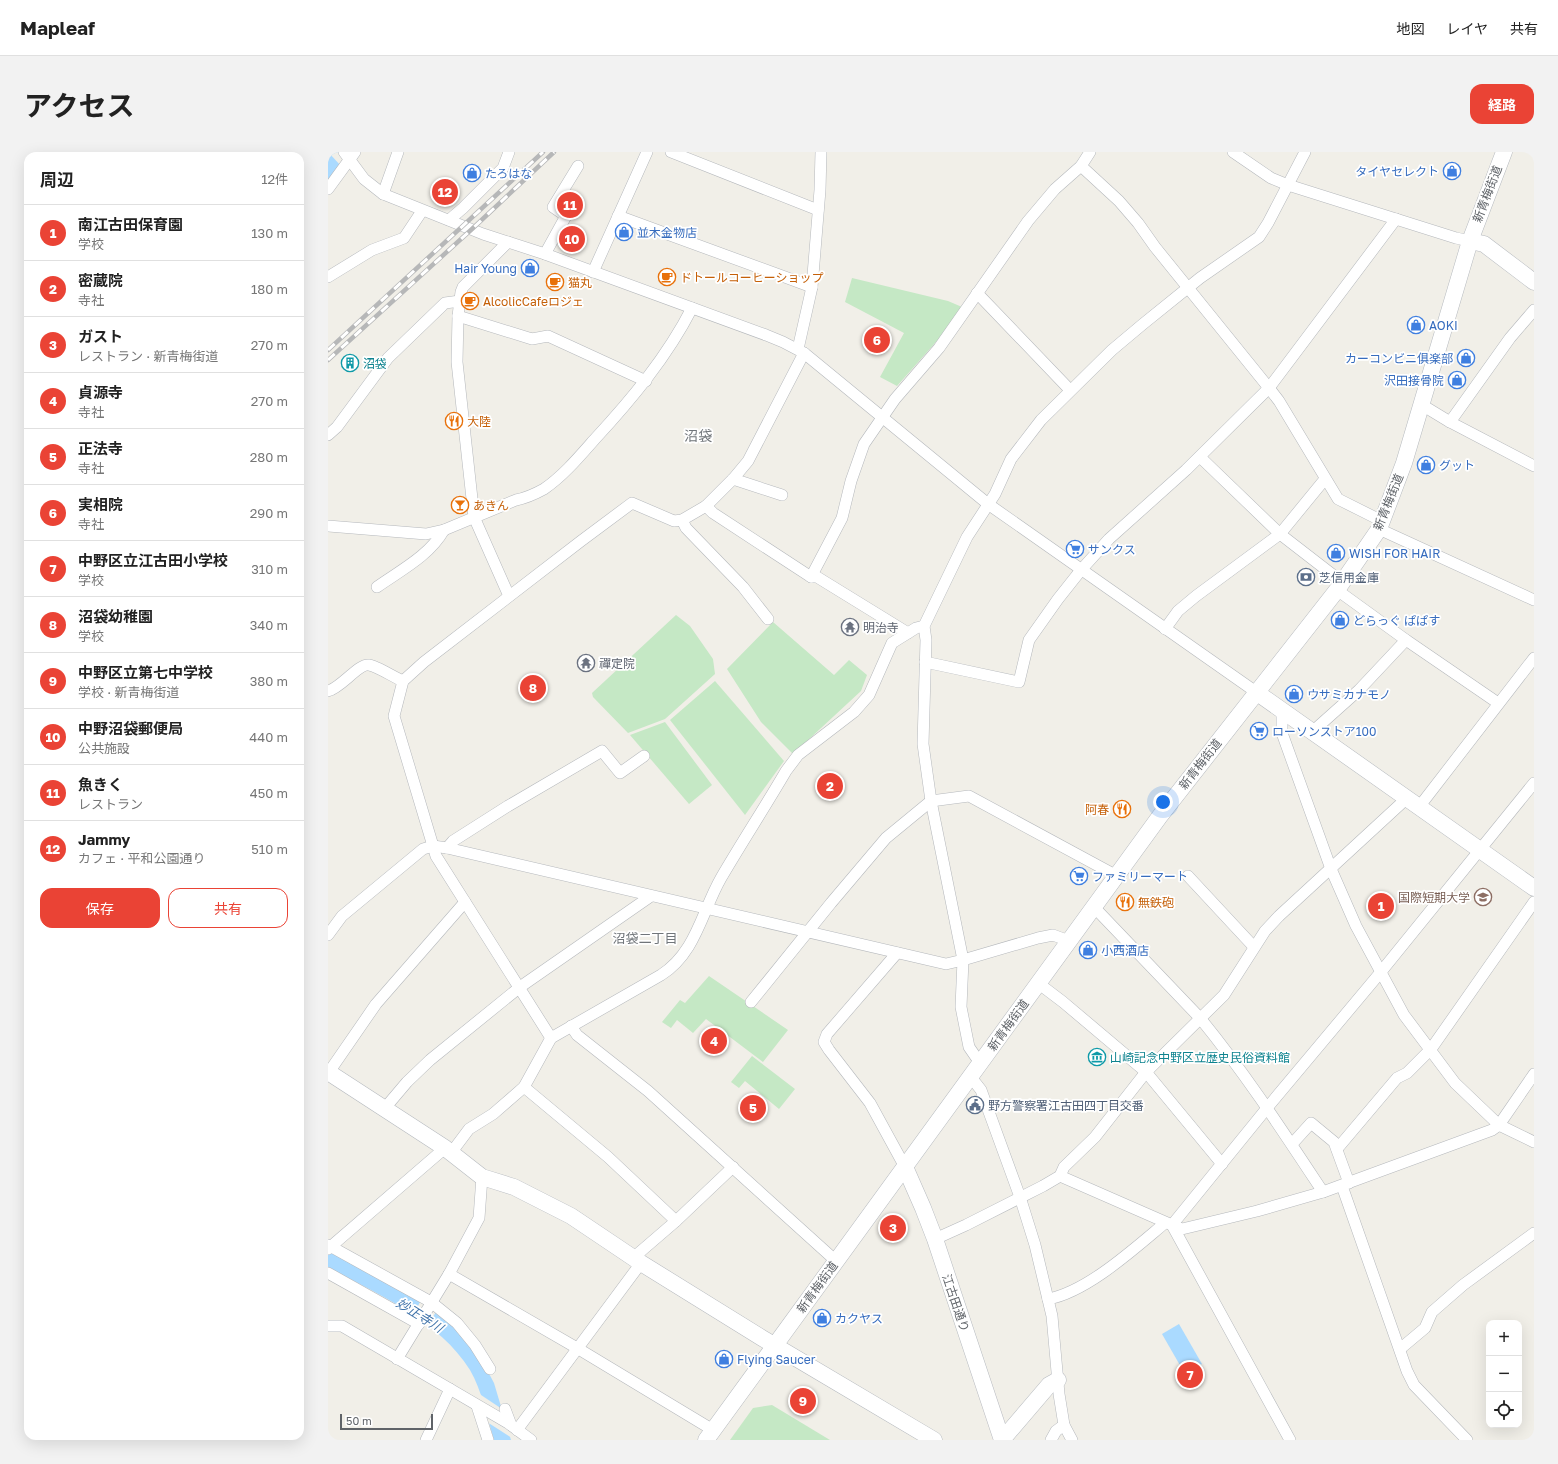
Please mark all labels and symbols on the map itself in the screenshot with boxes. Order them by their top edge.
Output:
shop icon: タイヤセレクト [1442,161,1462,181]
shop icon: たろはな [462,163,482,183]
street label: 新青梅街道 [1469,163,1505,225]
place label: タイヤセレクト [1355,164,1439,179]
place label: たろはな [485,166,532,181]
pin: 12 [432,177,458,207]
pin: 11 [557,190,583,220]
shop icon: 並木金物店 [614,222,634,242]
pin: 10 [559,224,585,254]
place label: 並木金物店 [637,225,697,240]
shop icon: Hair Young [520,258,540,278]
place label: Hair Young [454,261,517,276]
cafe icon: ドトールコーヒーショップ [657,267,677,287]
place label: ドトールコーヒーショップ [680,270,824,285]
cafe icon: 猫丸 [545,272,565,292]
place label: 猫丸 [568,275,592,290]
cafe icon: AlcolicCafeロジェ [460,291,480,311]
place label: AlcolicCafeロジェ [483,294,584,309]
shop icon: AOKI [1406,315,1426,335]
place label: AOKI [1429,318,1458,333]
pin: 6 [864,325,890,355]
shop icon: カーコンビニ俱楽部 [1456,348,1476,368]
place label: カーコンビニ俱楽部 [1345,351,1453,366]
building icon: 沼袋 [340,353,360,373]
place label: 沼袋 [363,356,387,371]
shop icon: 沢田接骨院 [1447,370,1467,390]
place label: 沢田接骨院 [1384,373,1444,388]
restaurant icon: 大陸 [444,411,464,431]
place label: 大陸 [467,414,491,429]
district label: 沼袋 [684,427,712,444]
shop icon: グット [1416,455,1436,475]
place label: グット [1439,458,1475,473]
street label: 新青梅街道 [1370,471,1406,533]
bar icon: あきん [450,495,470,515]
place label: あきん [473,498,509,513]
supermarket icon: サンクス [1065,539,1085,559]
place label: サンクス [1088,542,1136,557]
shop icon: WISH FOR HAIR [1326,543,1346,563]
place label: WISH FOR HAIR [1349,546,1440,561]
bank icon: 芝信用金庫 [1296,567,1316,587]
place label: 芝信用金庫 [1319,570,1379,585]
shop icon: どらっぐ ぱぱす [1330,610,1350,630]
place label: どらっぐ ぱぱす [1353,613,1440,628]
temple icon: 明治寺 [840,617,860,637]
place label: 明治寺 [863,620,899,635]
temple icon: 禪定院 [576,653,596,673]
place label: 禪定院 [599,656,635,671]
pin: 8 [520,673,546,703]
shop icon: ウサミカナモノ [1284,684,1304,704]
place label: ウサミカナモノ [1307,687,1391,702]
supermarket icon: ローソンストア100 [1249,721,1269,741]
place label: ローソンストア100 [1272,724,1376,739]
street label: 新青梅街道 [1176,736,1224,792]
pin: 2 [817,771,843,801]
your location [1153,792,1173,812]
restaurant icon: 阿春 [1112,799,1132,819]
place label: 阿春 [1085,802,1109,817]
supermarket icon: ファミリーマート [1069,866,1089,886]
place label: ファミリーマート [1092,869,1188,884]
school or university icon: 国際短期大学 [1473,887,1493,907]
place label: 国際短期大学 [1398,890,1470,905]
pin: 1 [1368,891,1394,921]
restaurant icon: 無鉄砲 [1115,892,1135,912]
place label: 無鉄砲 [1138,895,1174,910]
district label: 沼袋二丁目 [612,930,678,946]
shop icon: 小西酒店 [1078,940,1098,960]
place label: 小西酒店 [1101,943,1149,958]
street label: 新青梅街道 [984,996,1032,1054]
pin: 4 [701,1026,727,1056]
museum icon: 山崎記念中野区立歴史民俗資料館 [1087,1047,1107,1067]
place label: 山崎記念中野区立歴史民俗資料館 [1110,1050,1290,1065]
pin: 5 [740,1093,766,1123]
public building icon: 野方警察署江古田四丁目交番 [965,1095,985,1115]
place label: 野方警察署江古田四丁目交番 [988,1098,1144,1113]
pin: 3 [880,1213,906,1243]
street label: 新青梅街道 [793,1258,841,1316]
street label: 江古田通り [939,1272,973,1334]
water label: 妙正寺川 [394,1294,448,1337]
shop icon: カクヤス [812,1308,832,1328]
place label: カクヤス [835,1311,883,1326]
shop icon: Flying Saucer [714,1349,734,1369]
place label: Flying Saucer [737,1352,816,1367]
pin: 7 [1177,1360,1203,1390]
pin: 9 [790,1386,816,1416]
scale bar [340,1412,433,1431]

